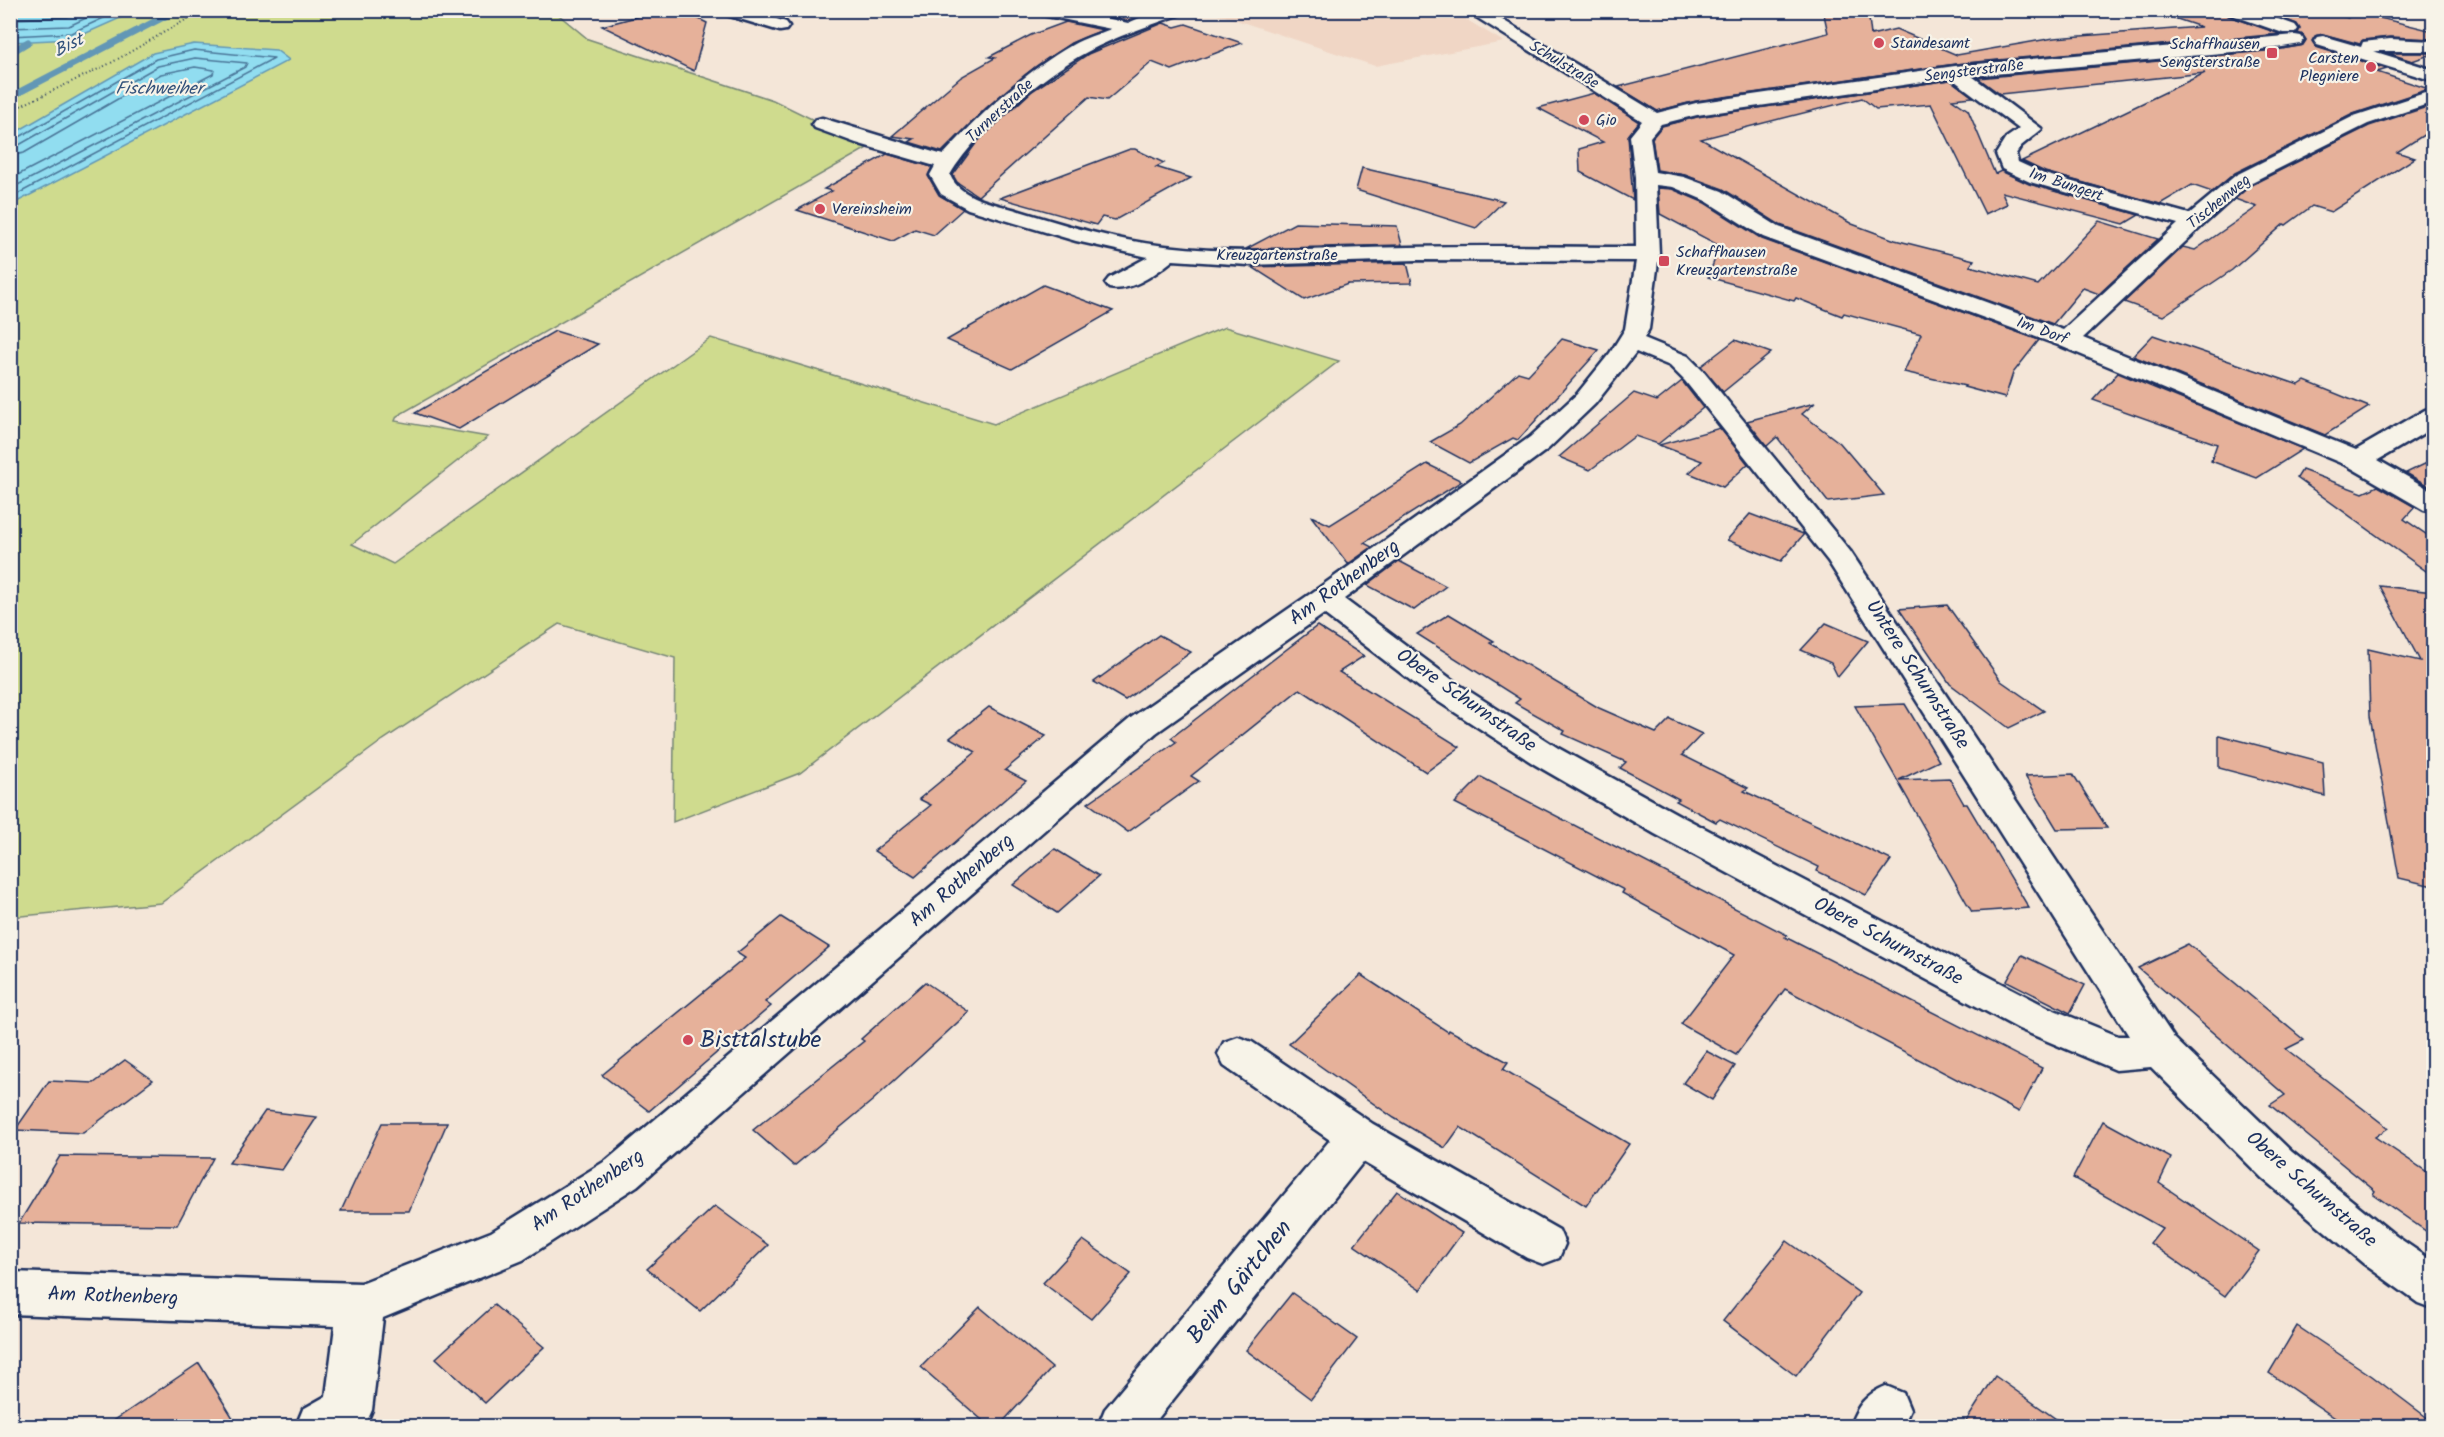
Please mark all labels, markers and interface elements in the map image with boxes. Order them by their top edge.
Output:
water label: Bist [49,25,92,66]
place label: Standesamt [1891,31,1971,56]
place label: Schaffhausen Sengsterstraße [2160,32,2260,75]
street label: Schulstraße [1524,34,1604,96]
marker: Standesamt [1872,36,1886,50]
marker: Schaffhausen Sengsterstraße [2265,46,2279,60]
place label: Carsten Plegniere [2300,46,2359,89]
street label: Sengsterstraße [1923,53,2025,89]
marker: Carsten Plegniere [2364,60,2378,74]
street label: Turnerstraße [960,73,1040,149]
water label: Fischweiher [115,75,207,104]
place label: Gio [1596,108,1617,133]
marker: Gio [1577,113,1591,127]
street label: Im Bungert [2026,161,2107,209]
street label: Tischenweg [2182,168,2256,236]
place label: Vereinsheim [832,197,912,222]
marker: Vereinsheim [813,202,827,216]
place label: Schaffhausen Kreuzgartenstraße [1676,240,1797,283]
street label: Kreuzgartenstraße [1216,243,1338,268]
marker: Schaffhausen Kreuzgartenstraße [1657,254,1671,268]
street label: Im Dorf [2013,310,2073,352]
street label: Am Rothenberg [1283,532,1407,634]
street label: Untere Schurnstraße [1856,594,1978,756]
street label: Obere Schurnstraße [1389,640,1543,762]
street label: Am Rothenberg [902,826,1022,936]
street label: Obere Schurnstraße [1807,889,1969,995]
place label: Bisttalstube [700,1021,822,1060]
marker: Bisttalstube [681,1033,695,1047]
street label: Obere Schurnstraße [2238,1124,2384,1256]
street label: Am Rothenberg [525,1141,651,1241]
street label: Beim Gärtchen [1177,1211,1303,1353]
street label: Am Rothenberg [47,1279,179,1315]

